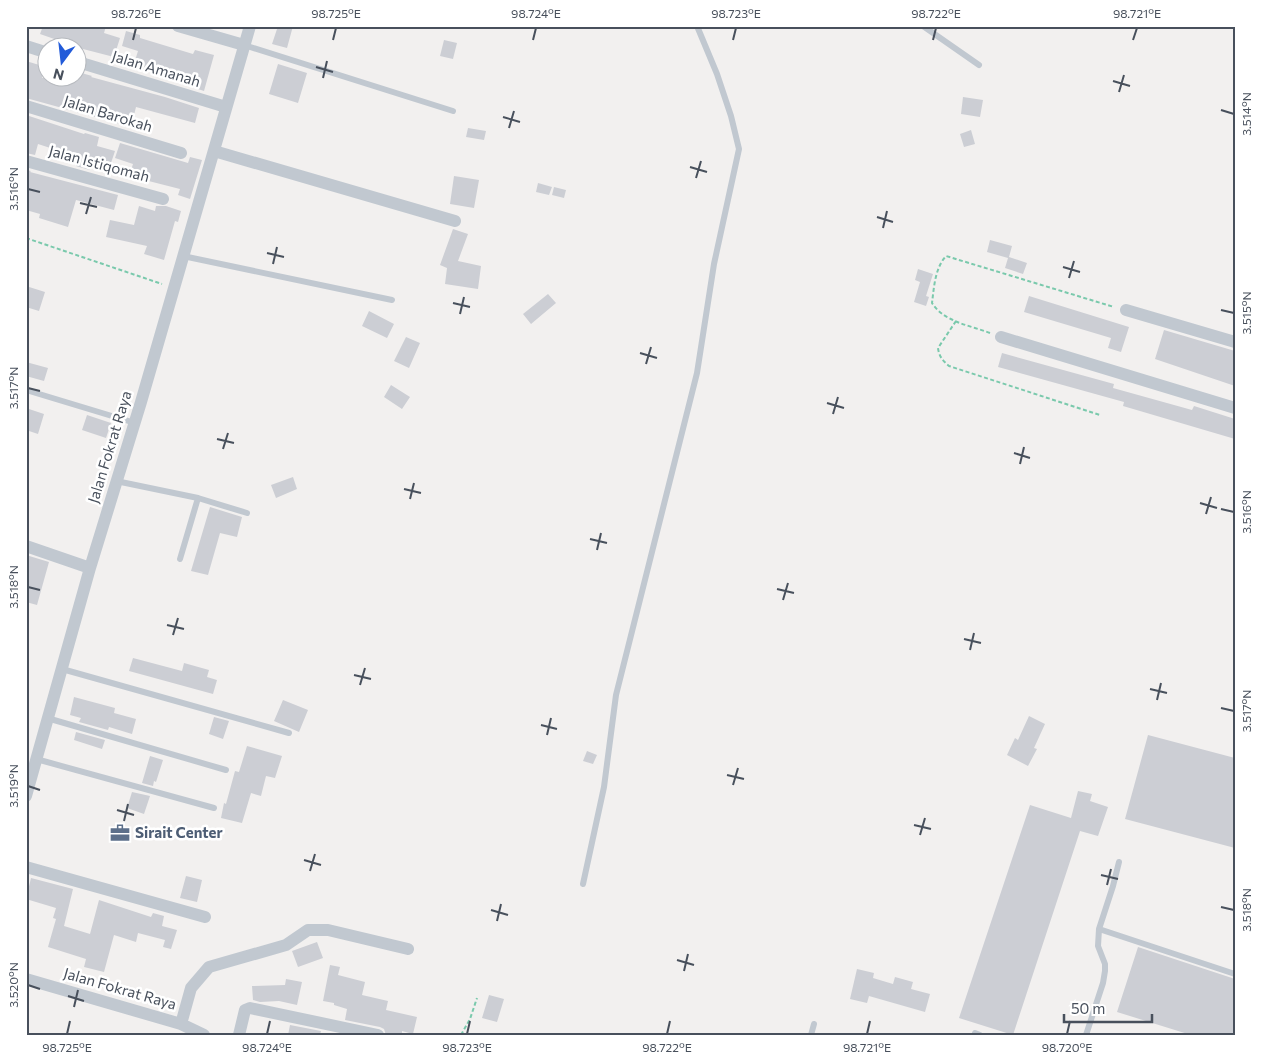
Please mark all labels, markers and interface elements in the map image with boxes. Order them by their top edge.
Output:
text: 98.726°E [111,6,161,20]
text: 98.725°E [311,6,361,20]
text: 98.724°E [511,6,561,20]
text: 98.723°E [711,6,761,20]
text: 98.722°E [911,6,961,20]
text: 98.721°E [1113,6,1161,20]
north arrow [38,38,88,88]
street label: Jalan Amanah [110,46,203,90]
text: N [51,65,66,85]
street label: Jalan Barokah [62,91,155,135]
text: 3.514°N [1239,92,1253,136]
street label: Jalan Istiqomah [47,141,152,185]
text: 3.516°N [6,167,20,211]
text: 3.515°N [1239,291,1253,335]
text: 3.517°N [6,367,20,409]
street label: Jalan Fokrat Raya [83,388,135,505]
text: 3.516°N [1239,490,1253,534]
text: 3.518°N [6,565,20,609]
text: 3.517°N [1239,690,1253,732]
text: 3.519°N [6,764,20,808]
office icon: Sirait Center [109,822,131,844]
place label: Sirait Center [135,823,223,841]
text: 3.518°N [1239,888,1253,932]
text: 3.520°N [6,962,20,1008]
street label: Jalan Fokrat Raya [62,963,179,1013]
scale bar [1064,991,1151,1023]
text: 50 m [1071,999,1105,1017]
text: 98.725°E [42,1040,92,1054]
text: 98.724°E [242,1040,292,1054]
text: 98.723°E [442,1040,492,1054]
text: 98.722°E [642,1040,692,1054]
text: 98.721°E [843,1040,891,1054]
text: 98.720°E [1042,1040,1092,1054]

